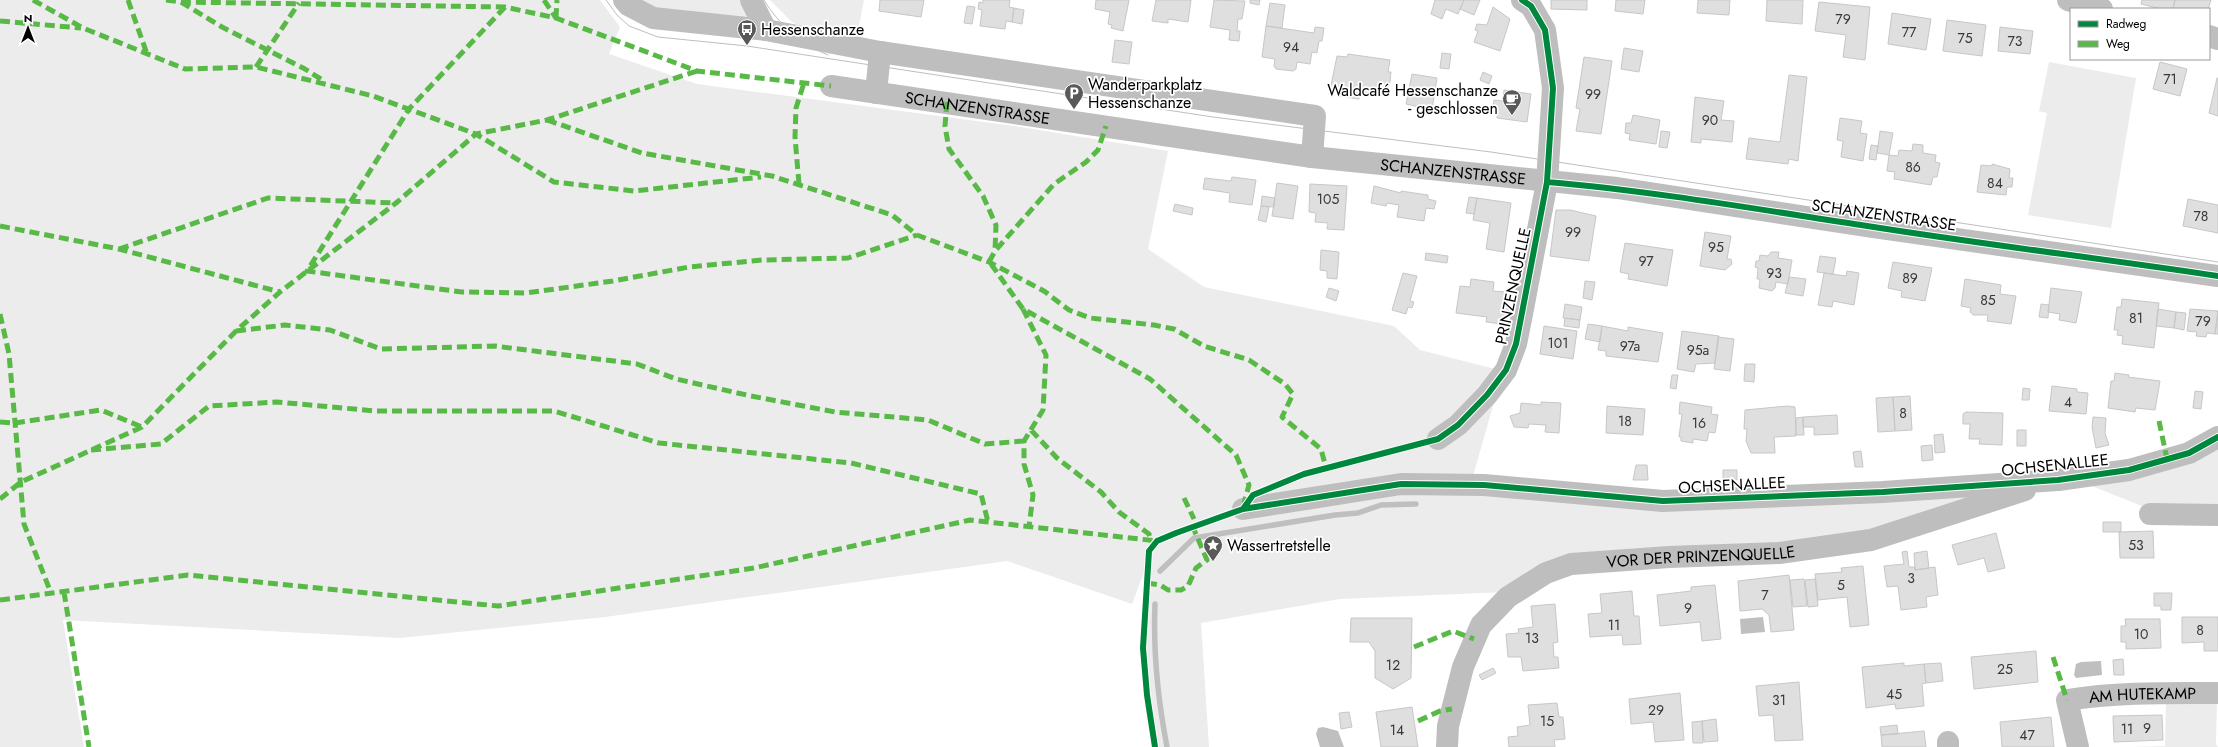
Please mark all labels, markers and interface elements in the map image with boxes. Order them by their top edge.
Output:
north arrow [8,8,48,48]
legend [2070,8,2210,60]
house number: 79 [1835,9,1851,29]
text: N [24,10,32,26]
text: Radweg [2106,15,2146,33]
bus stop icon: Hessenschanze [736,18,758,46]
place label: Hessenschanze [761,18,864,41]
house number: 77 [1902,22,1917,42]
house number: 75 [1957,28,1973,48]
house number: 73 [2008,31,2023,51]
text: Weg [2106,35,2130,53]
house number: 94 [1283,37,1299,57]
house number: 71 [2163,69,2177,89]
place label: Wanderparkplatz Hessenschanze [1088,73,1203,114]
place label: Waldcafé Hessenschanze - geschlossen [1327,79,1498,120]
parking icon: Wanderparkplatz Hessenschanze [1063,82,1085,110]
house number: 99 [1585,84,1601,104]
street label: SCHANZENSTRASSE [903,86,1051,130]
cafe icon: Waldcafé Hessenschanze - geschlossen [1501,88,1523,116]
house number: 90 [1702,110,1718,130]
street label: SCHANZENSTRASSE [1379,153,1527,190]
house number: 86 [1905,157,1921,177]
house number: 84 [1987,173,2003,193]
house number: 105 [1317,189,1339,209]
street label: SCHANZENSTRASSE [1810,193,1958,237]
house number: 78 [2194,206,2209,226]
house number: 99 [1565,222,1581,242]
street label: PRINZENQUELLE [1489,226,1537,346]
house number: 95 [1708,237,1724,257]
house number: 97 [1639,251,1654,271]
house number: 93 [1766,263,1782,283]
house number: 89 [1902,268,1918,288]
house number: 85 [1980,290,1996,310]
house number: 81 [2129,308,2143,328]
house number: 79 [2195,311,2211,331]
house number: 101 [1548,333,1569,353]
house number: 97a [1620,336,1640,356]
house number: 95a [1687,340,1709,360]
house number: 4 [2064,392,2072,412]
house number: 8 [1899,403,1907,423]
house number: 18 [1618,411,1632,431]
house number: 16 [1692,413,1706,433]
street label: OCHSENALLEE [2000,448,2110,482]
street label: OCHSENALLEE [1678,471,1786,499]
place icon: Wassertretstelle [1202,534,1224,562]
place label: Wassertretstelle [1227,534,1331,557]
house number: 53 [2128,535,2144,555]
street label: VOR DER PRINZENQUELLE [1606,539,1797,573]
house number: 3 [1907,568,1915,588]
house number: 5 [1837,575,1845,595]
house number: 7 [1761,585,1769,605]
house number: 9 [1684,598,1692,618]
house number: 11 [1608,615,1620,635]
house number: 8 [2196,620,2204,640]
house number: 10 [2134,624,2148,644]
house number: 13 [1525,628,1539,648]
house number: 12 [1386,655,1400,675]
house number: 25 [1997,659,2013,679]
street label: AM HUTEKAMP [2088,681,2196,708]
house number: 45 [1886,684,1902,704]
house number: 31 [1772,690,1786,710]
house number: 29 [1648,700,1664,720]
house number: 15 [1540,711,1554,731]
house number: 9 [2143,718,2151,738]
house number: 11 [2121,719,2133,739]
house number: 14 [1390,720,1404,740]
house number: 47 [2019,725,2035,745]

